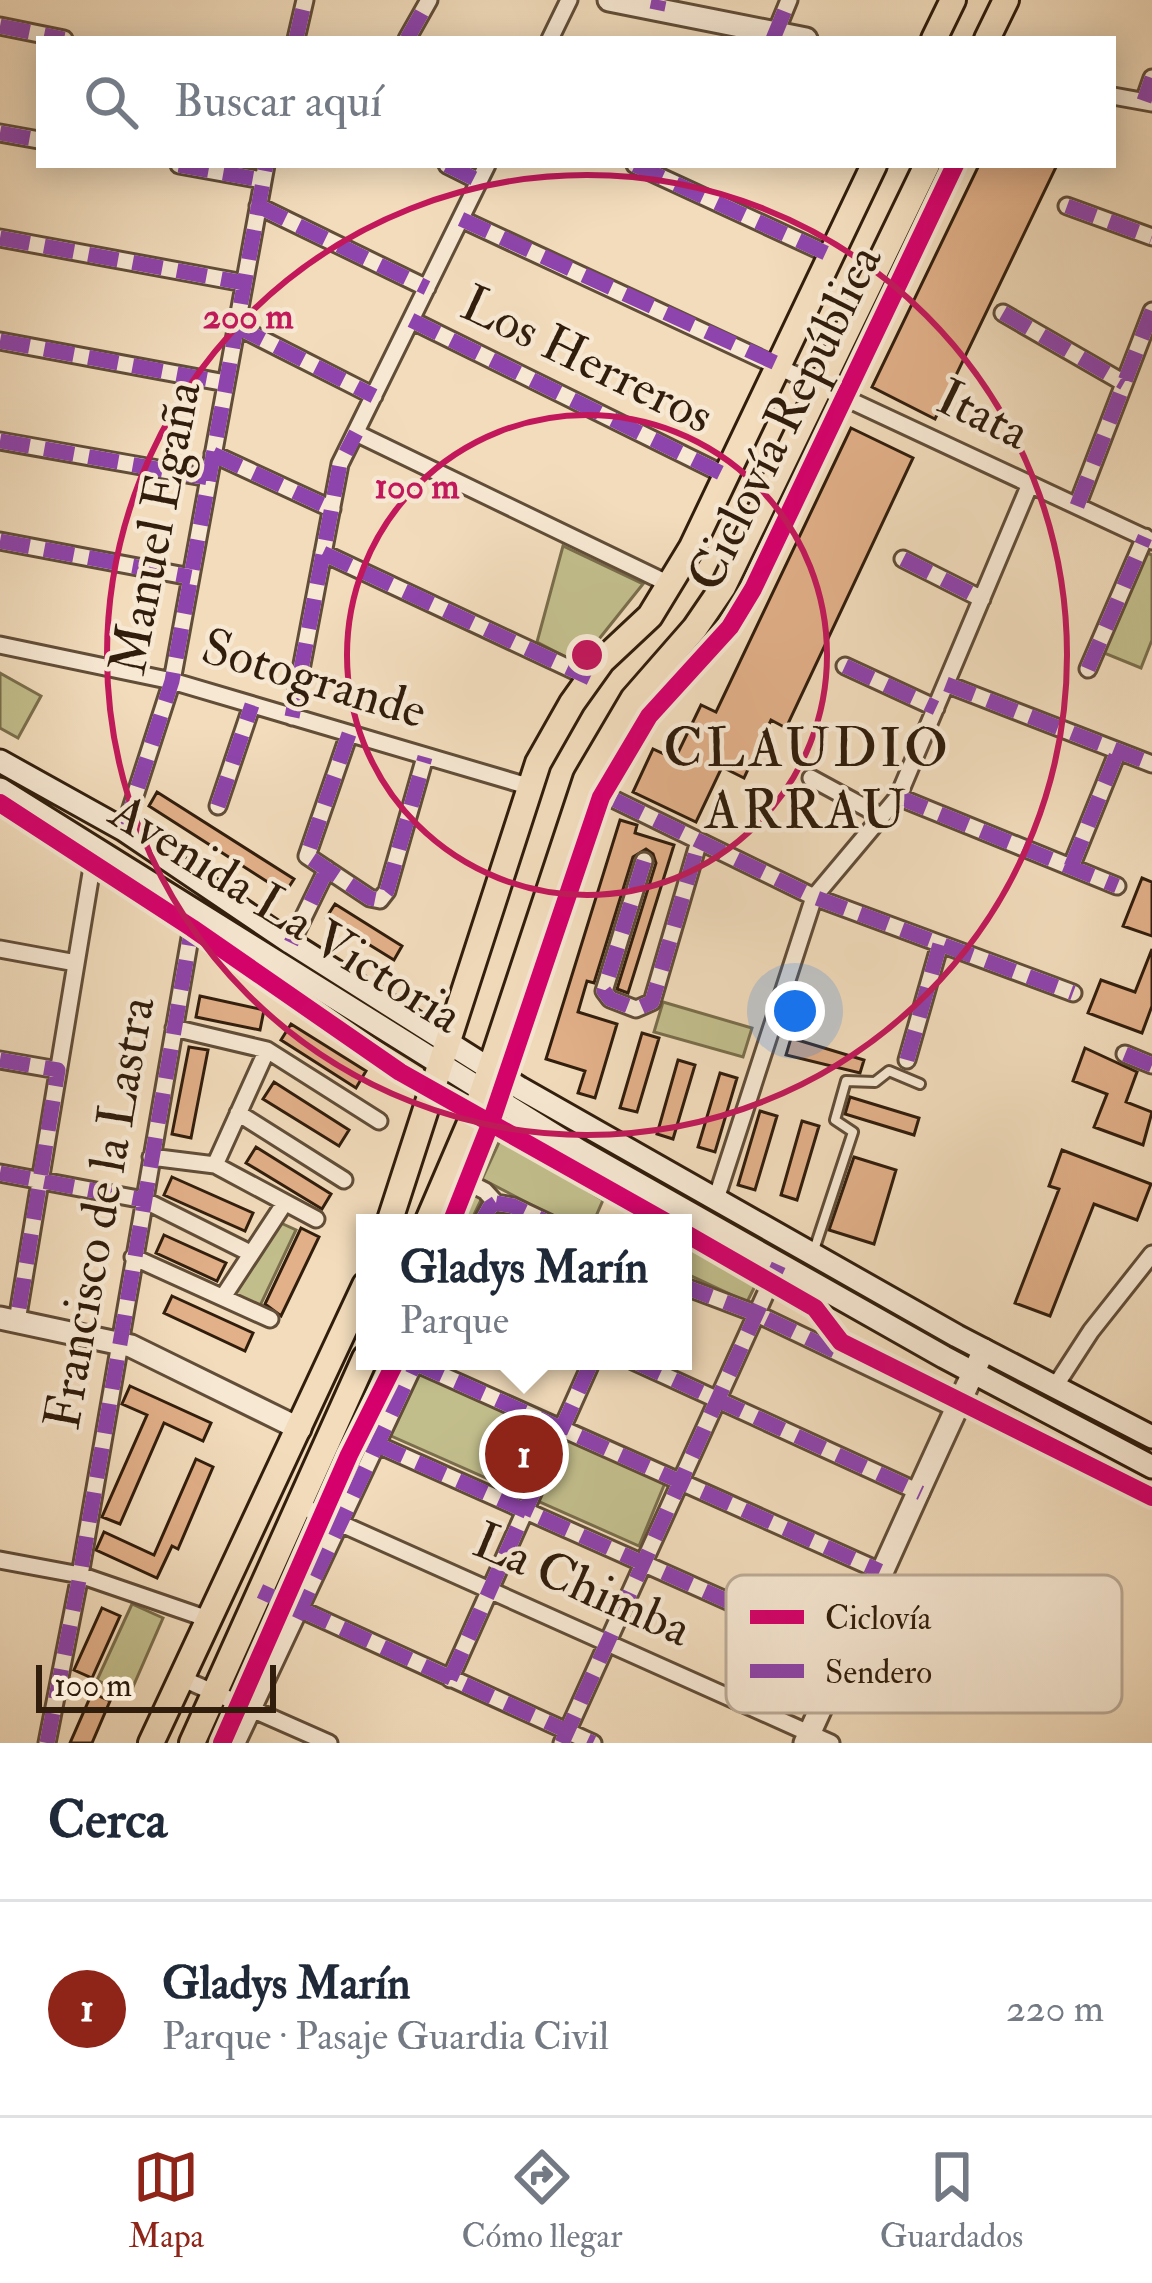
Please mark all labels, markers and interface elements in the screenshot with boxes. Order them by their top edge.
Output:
search box [36,36,1116,168]
icon: search [78,69,144,135]
text: Buscar aquí [174,74,382,130]
street label: Ciclovía República [674,234,897,601]
street label: Los Herreros [450,272,724,448]
text: 200 m [203,294,293,339]
street label: Itata [926,365,1041,465]
street label: Manuel Egaña [96,375,216,680]
text: 100 m [374,464,460,509]
street label: Sotogrande [194,615,434,743]
centre of rings [566,634,608,676]
district label: CLAUDIO ARRAU [663,715,951,845]
street label: Avenida La Victoria [97,779,475,1049]
your location [765,981,825,1041]
street label: Francisco de la Lastra [30,991,170,1434]
popup [356,1214,692,1370]
text: Gladys Marín [400,1240,648,1296]
text: Parque [400,1296,509,1345]
pin: 1 [485,1409,563,1499]
street label: La Chimba [463,1509,702,1662]
legend [726,1575,1122,1713]
text: Ciclovía [825,1598,932,1639]
text: Sendero [825,1652,932,1693]
scale bar [36,1659,276,1712]
text: 100 m [54,1665,132,1706]
text: Cerca [48,1789,167,1853]
text: Gladys Marín [162,1956,410,2012]
text: 1 [80,1984,94,2033]
text: 220 m [1006,1984,1104,2033]
text: Parque · Pasaje Guardia Civil [162,2012,609,2061]
tab: Mapa [129,2144,204,2257]
tab: Cómo llegar [461,2144,622,2257]
tab: Guardados [880,2144,1023,2257]

